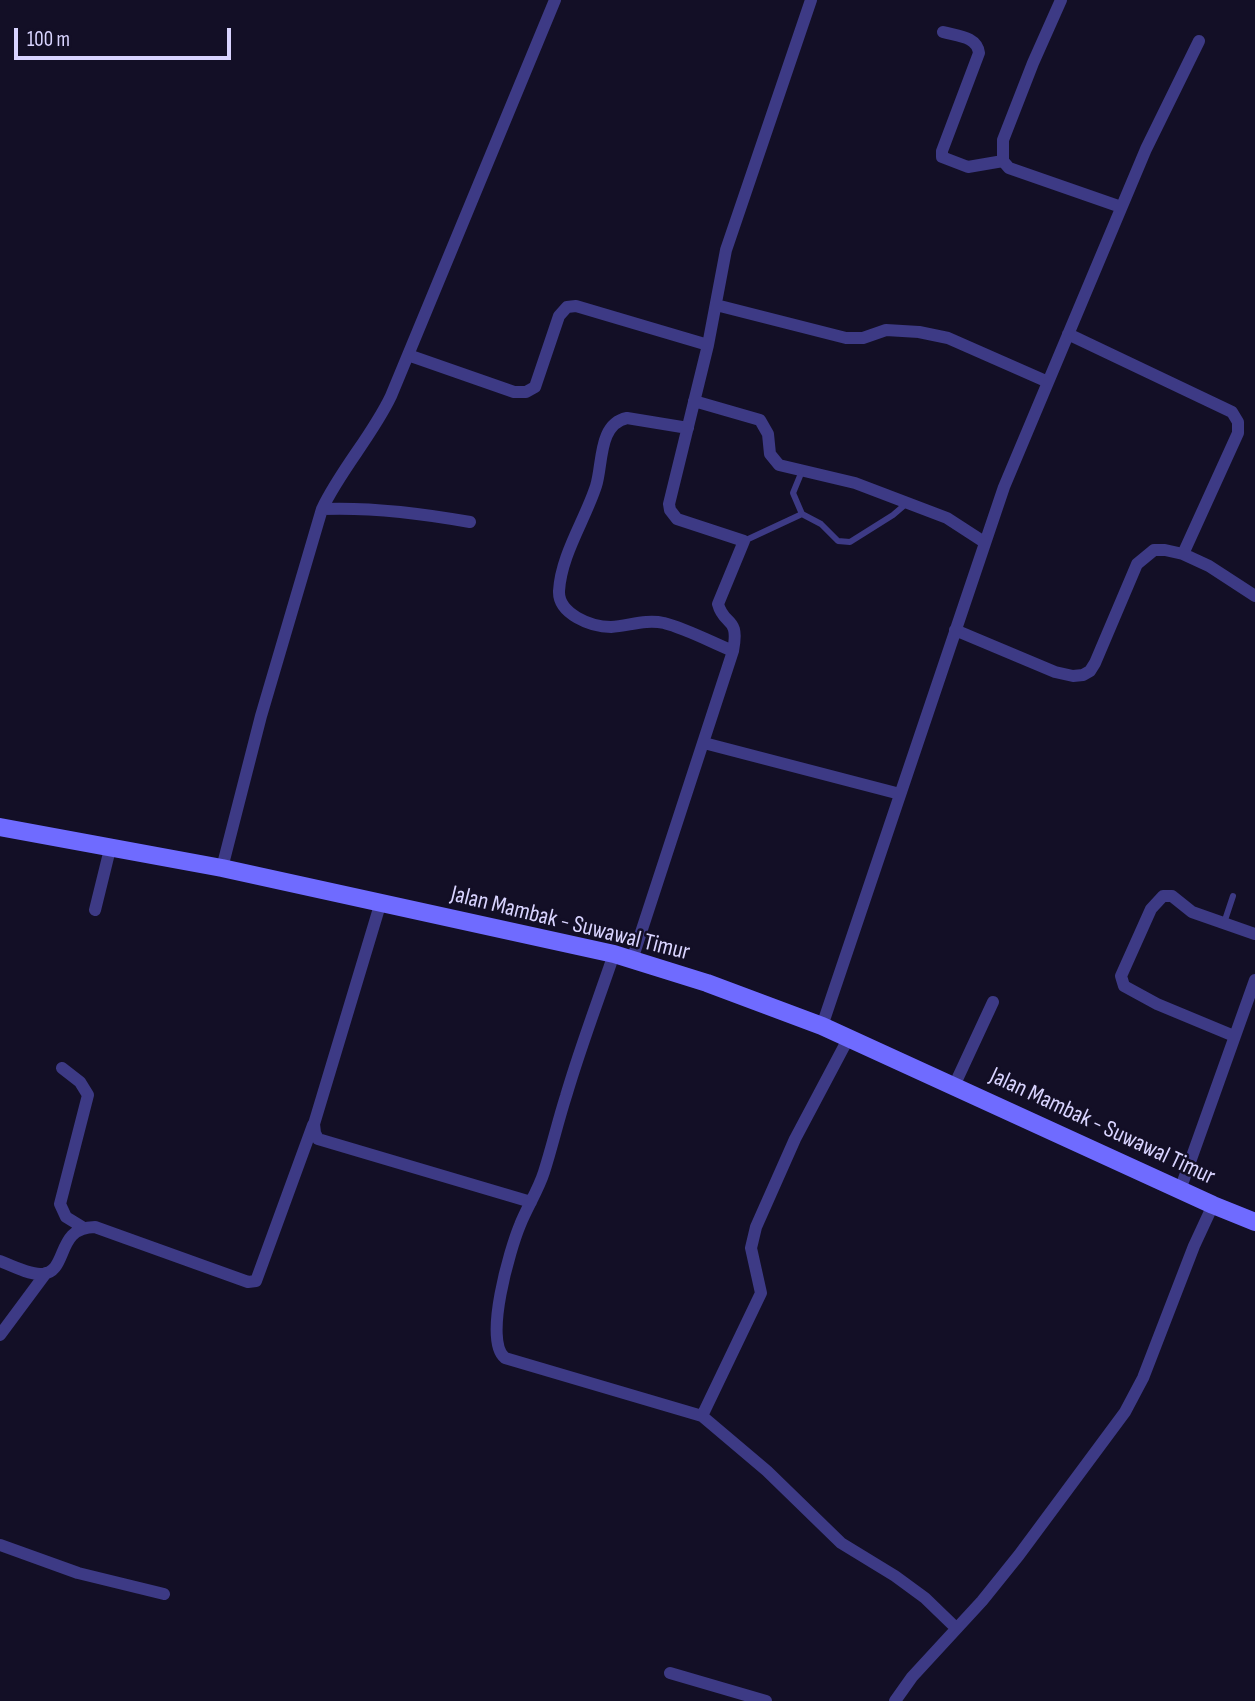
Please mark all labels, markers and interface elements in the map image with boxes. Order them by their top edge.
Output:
scale bar [18,14,234,58]
text: 100 m [27,27,70,52]
street label: Jalan Mambak - Suwawal Timur [447,880,693,968]
street label: Jalan Mambak - Suwawal Timur [985,1062,1219,1192]

